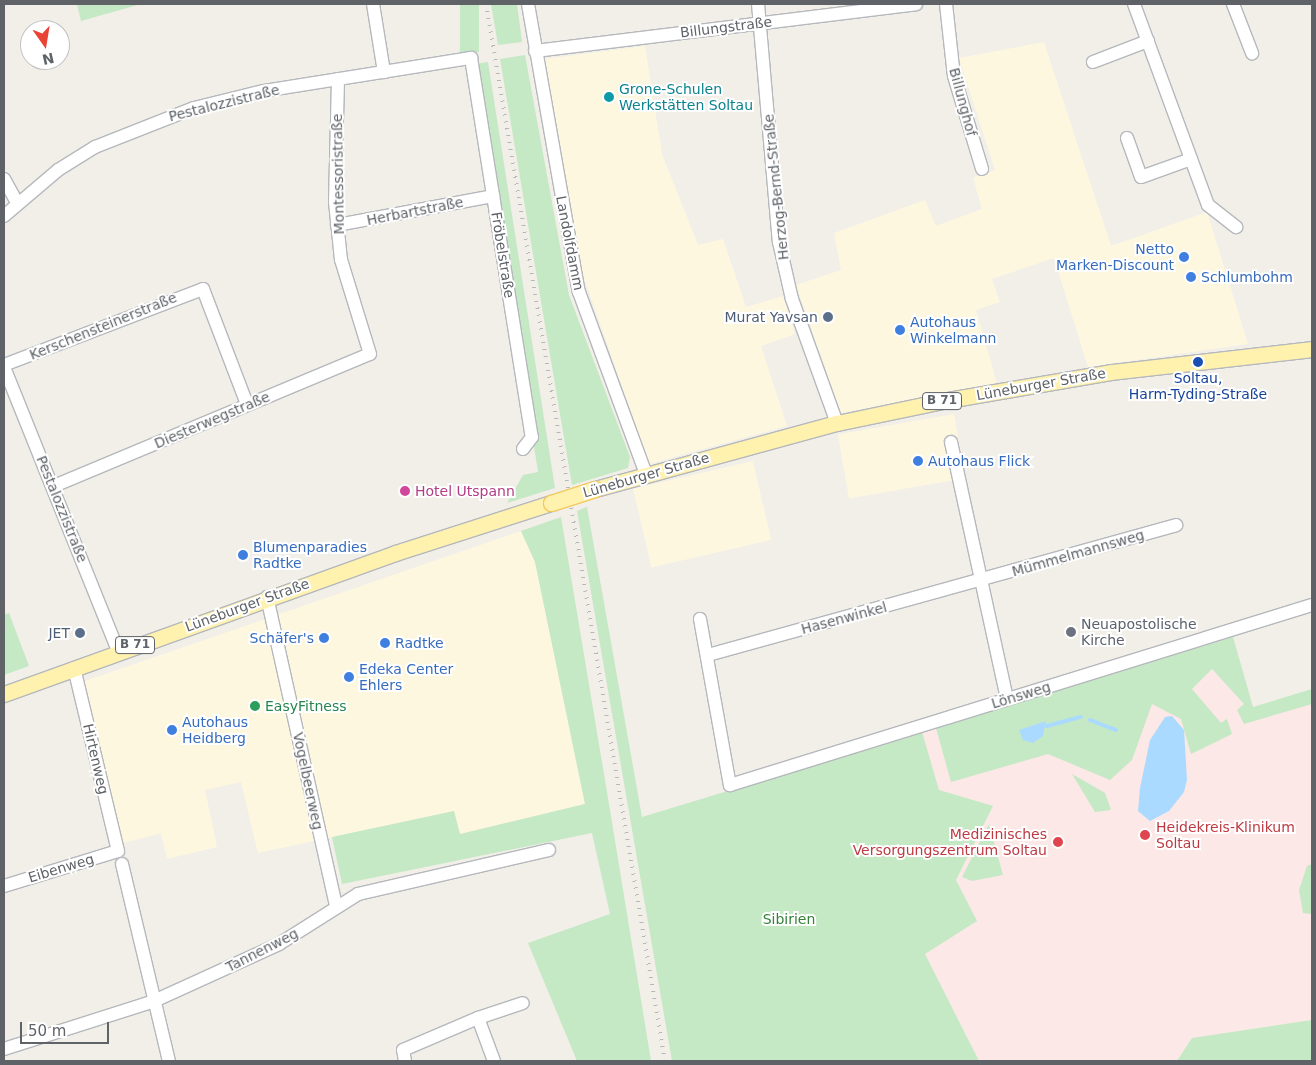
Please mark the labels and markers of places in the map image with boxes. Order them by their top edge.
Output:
place label: Grone-Schulen Werkstätten Soltau [619,81,753,114]
marker: Grone-Schulen Werkstätten Soltau [603,91,615,103]
place label: Netto Marken-Discount [1056,241,1174,274]
marker: Netto Marken-Discount [1178,251,1190,263]
place label: Schlumbohm [1201,269,1293,285]
marker: Schlumbohm [1185,271,1197,283]
place label: Murat Yavsan [725,309,818,325]
marker: Murat Yavsan [822,311,834,323]
place label: Autohaus Winkelmann [910,314,996,347]
marker: Autohaus Winkelmann [894,324,906,336]
marker: Soltau, Harm-Tyding-Straße [1192,356,1204,368]
place label: Soltau, Harm-Tyding-Straße [1129,370,1267,402]
place label: Autohaus Flick [928,453,1030,469]
marker: Autohaus Flick [912,455,924,467]
place label: Hotel Utspann [415,483,515,499]
marker: Hotel Utspann [399,485,411,497]
place label: Blumenparadies Radtke [253,539,367,572]
marker: Blumenparadies Radtke [237,549,249,561]
place label: Neuapostolische Kirche [1081,616,1197,648]
place label: JET [48,625,70,641]
marker: Neuapostolische Kirche [1065,626,1077,638]
marker: JET [74,627,86,639]
place label: Schäfer's [250,630,314,646]
marker: Schäfer's [318,632,330,644]
place label: Radtke [395,635,444,651]
marker: Radtke [379,637,391,649]
place label: Edeka Center Ehlers [359,661,453,694]
marker: Edeka Center Ehlers [343,671,355,683]
place label: EasyFitness [265,698,346,714]
marker: EasyFitness [249,700,261,712]
place label: Autohaus Heidberg [182,714,248,746]
marker: Autohaus Heidberg [166,724,178,736]
place label: Heidekreis-Klinikum Soltau [1156,819,1295,852]
place label: Medizinisches Versorgungszentrum Soltau [853,826,1047,859]
marker: Heidekreis-Klinikum Soltau [1138,828,1152,842]
marker: Medizinisches Versorgungszentrum Soltau [1051,835,1065,849]

